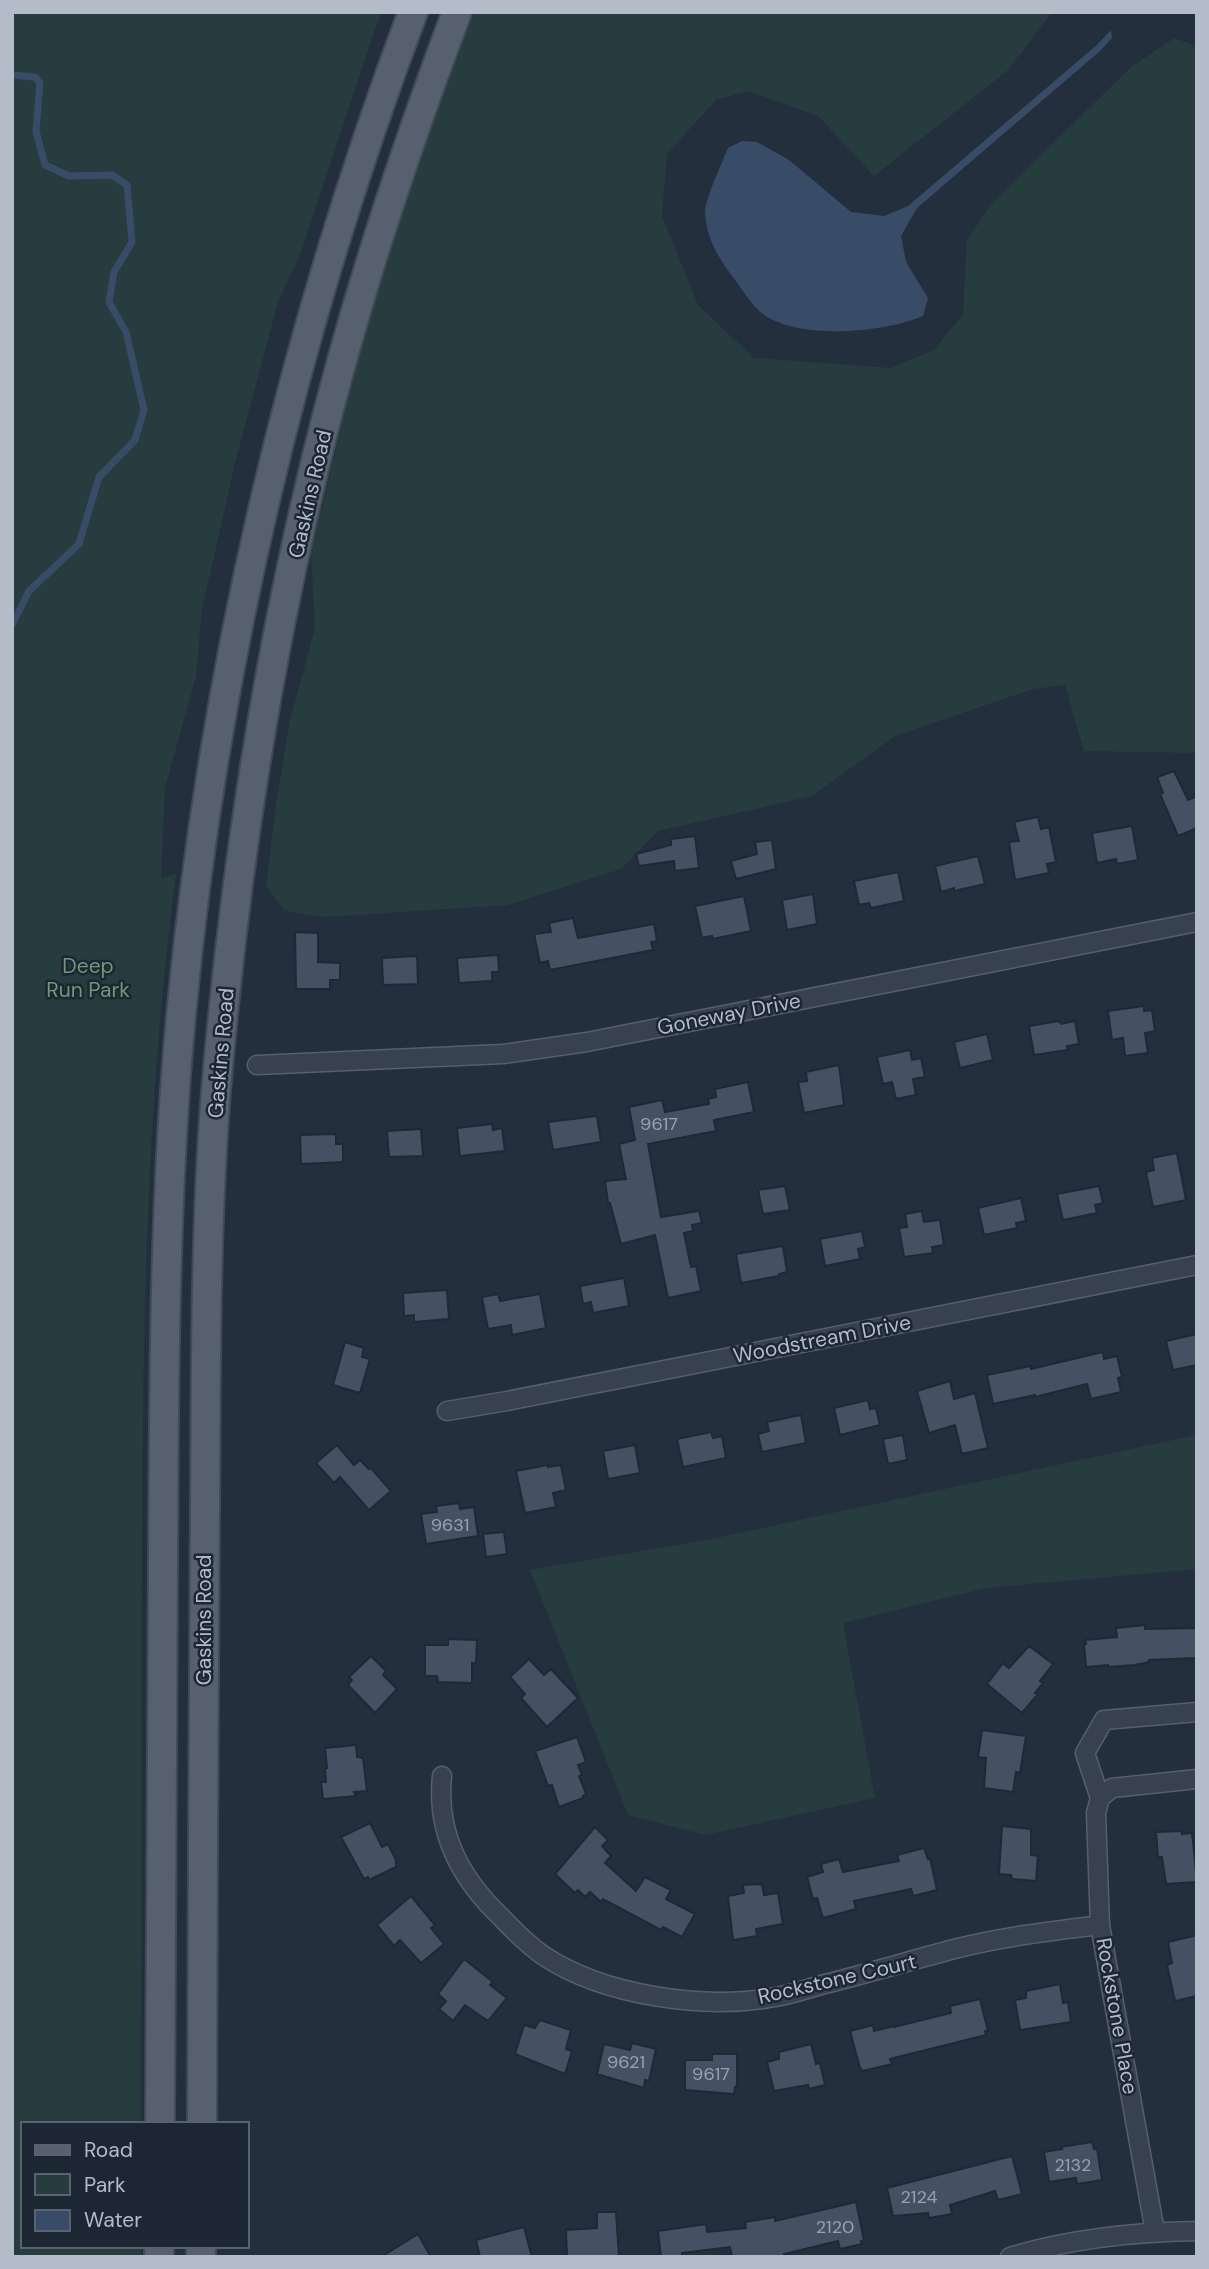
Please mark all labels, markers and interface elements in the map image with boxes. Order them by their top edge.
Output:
street label: Gaskins Road [282,427,338,561]
park label: Deep Run Park [46,952,130,1004]
street label: Goneway Drive [655,986,803,1042]
street label: Gaskins Road [201,987,241,1119]
house number: 9617 [640,1112,678,1136]
street label: Woodstream Drive [731,1308,913,1370]
house number: 9631 [431,1513,469,1537]
street label: Gaskins Road [190,1555,218,1685]
street label: Rockstone Place [1089,1935,1145,2097]
street label: Rockstone Court [755,1947,919,2011]
house number: 9621 [607,2050,645,2074]
house number: 9617 [692,2062,730,2086]
legend [21,2122,248,2248]
text: Road [84,2136,133,2164]
house number: 2132 [1055,2153,1092,2177]
text: Park [84,2171,126,2199]
house number: 2124 [901,2185,938,2209]
text: Water [84,2206,142,2234]
house number: 2120 [816,2215,854,2239]

